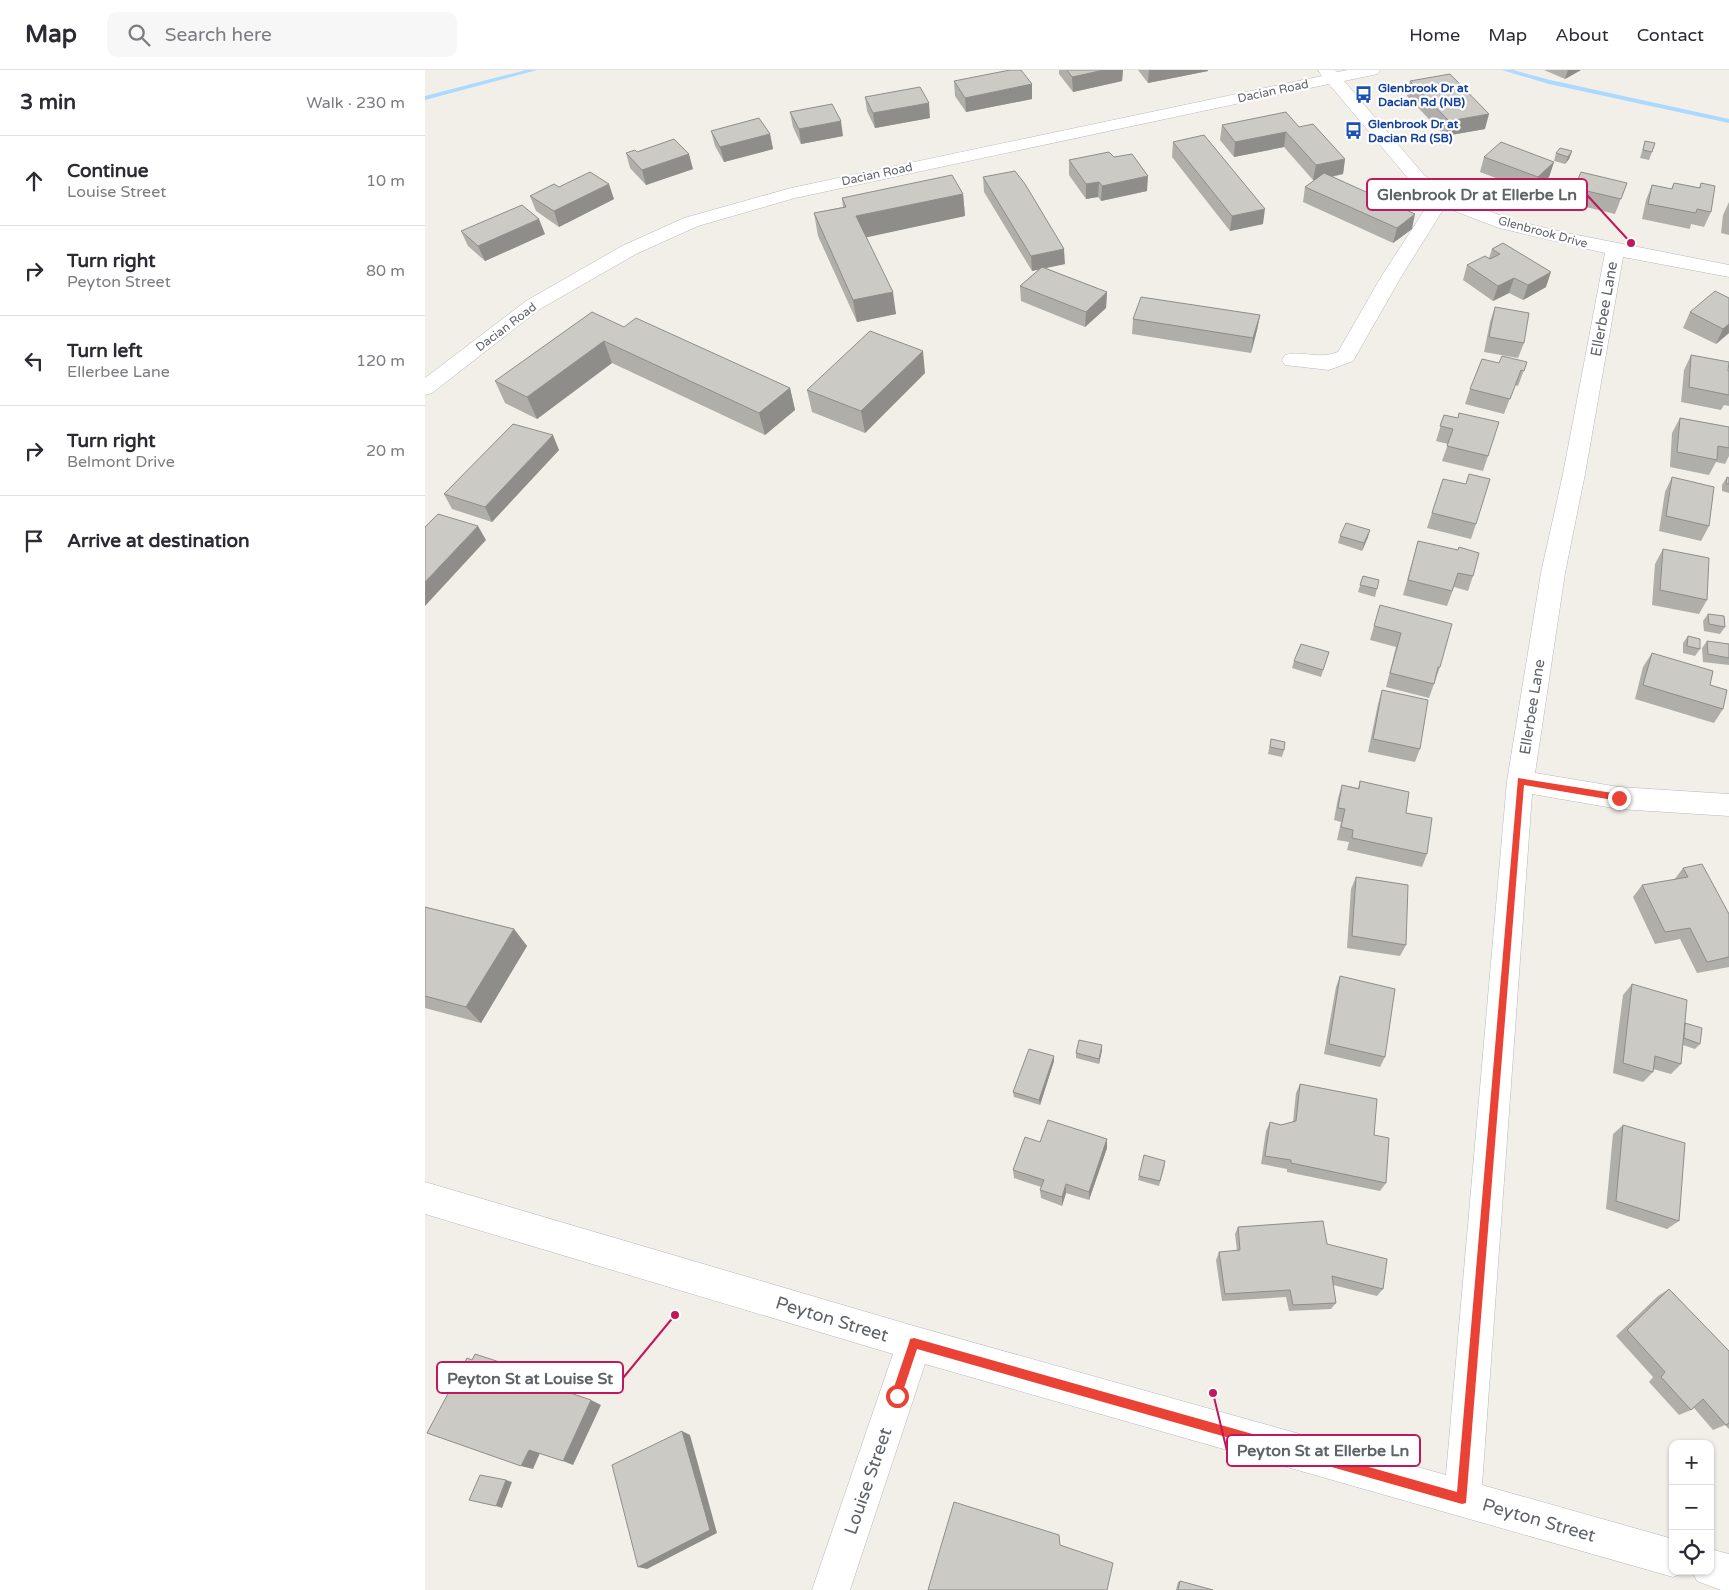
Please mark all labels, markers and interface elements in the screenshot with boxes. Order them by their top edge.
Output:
search box [107,12,457,57]
text: Map [25,20,77,49]
icon: search [125,21,153,49]
text: Search here [165,24,272,46]
text: Home [1409,24,1460,46]
text: Map [1488,24,1527,46]
text: About [1555,24,1609,46]
text: Contact [1637,24,1704,46]
street label: Dacian Road [1236,77,1310,105]
place label: Glenbrook Dr at Dacian Rd (NB) [1378,81,1469,109]
bus stop icon: Glenbrook Dr at Dacian Rd (NB) [1354,85,1374,105]
text: 3 min [20,90,76,115]
text: Walk · 230 m [306,93,405,113]
place label: Glenbrook Dr at Dacian Rd (SB) [1368,117,1459,145]
bus stop icon: Glenbrook Dr at Dacian Rd (SB) [1344,121,1364,141]
text: Continue [67,160,149,182]
street label: Dacian Road [840,160,914,188]
icon: ahead [20,167,48,195]
text: 10 m [366,171,405,191]
callout: Glenbrook Dr at Ellerbe Ln [1367,179,1587,210]
text: Louise Street [67,182,166,202]
text: Glenbrook Dr at Ellerbe Ln [1377,185,1577,205]
street label: Glenbrook Drive [1497,213,1589,251]
text: Turn right [67,250,155,272]
icon: right [20,257,48,285]
street label: Ellerbee Lane [1587,260,1621,358]
text: 80 m [366,261,405,281]
text: Peyton Street [67,272,171,292]
street label: Dacian Road [473,300,539,354]
text: Turn left [67,340,143,362]
icon: left [20,347,48,375]
text: 120 m [356,351,405,371]
text: Ellerbee Lane [67,362,170,382]
text: Turn right [67,430,155,452]
icon: right [20,437,48,465]
text: 20 m [366,441,405,461]
text: Belmont Drive [67,452,175,472]
icon: arrive [20,527,48,555]
text: Arrive at destination [67,530,250,552]
street label: Ellerbee Lane [1516,658,1548,756]
route end [1608,787,1631,810]
street label: Peyton Street [773,1291,891,1347]
callout: Peyton St at Louise St [437,1362,623,1393]
text: Peyton St at Louise St [447,1369,614,1389]
route start [886,1385,909,1408]
street label: Louise Street [839,1424,897,1537]
callout: Peyton St at Ellerbe Ln [1227,1435,1420,1466]
map controls [1669,1440,1714,1575]
button: + [1669,1440,1714,1485]
text: Peyton St at Ellerbe Ln [1237,1441,1409,1461]
button: − [1669,1485,1714,1530]
street label: Peyton Street [1480,1493,1598,1547]
button: locate [1669,1530,1714,1575]

